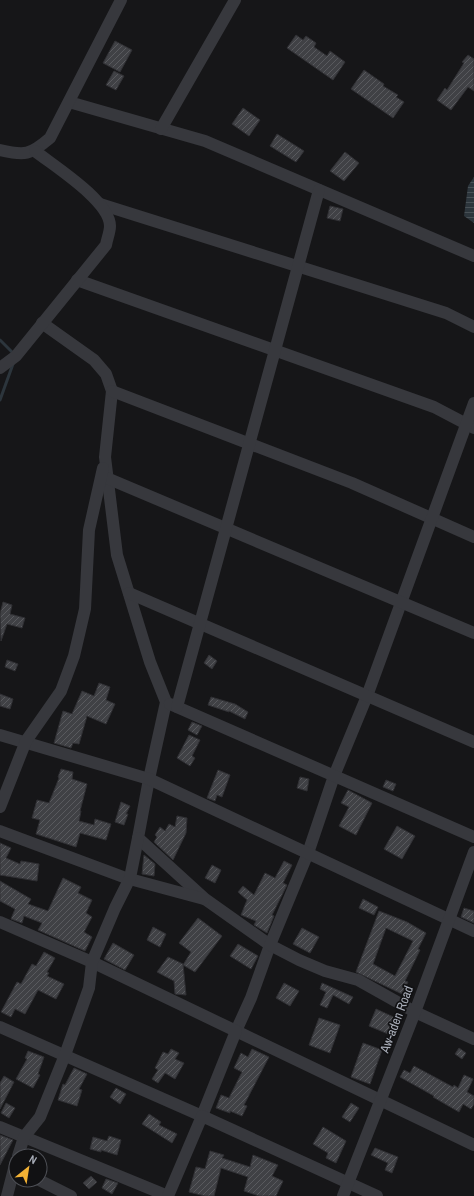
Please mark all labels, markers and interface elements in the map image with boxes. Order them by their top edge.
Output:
street label: Aw-aden Road [376,983,417,1056]
north arrow [8,1148,48,1188]
text: N [27,1152,39,1167]

